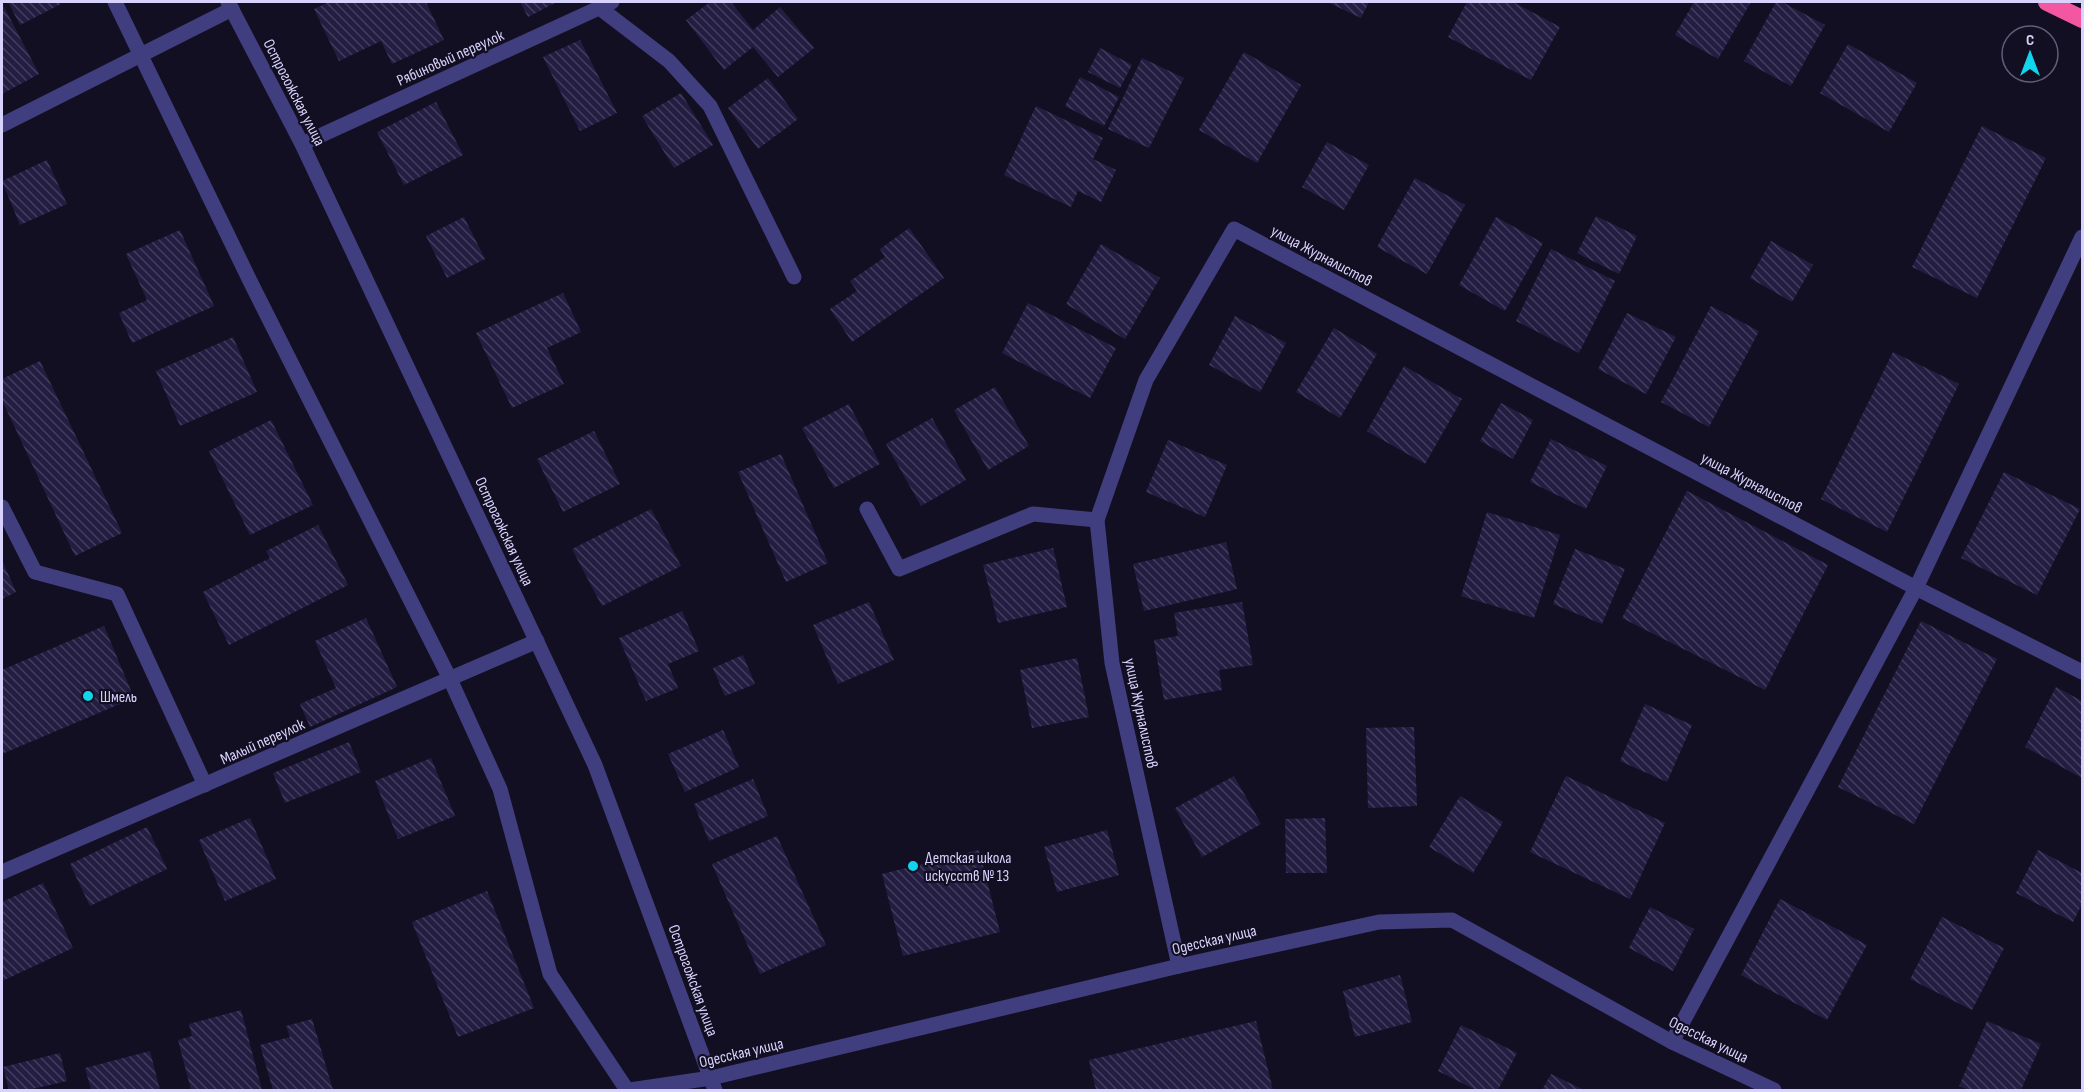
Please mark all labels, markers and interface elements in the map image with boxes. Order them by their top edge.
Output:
north arrow [2000,24,2060,84]
street label: Рябиновый переулок [394,26,508,91]
text: С [2026,31,2034,50]
street label: Острогожская улица [259,36,329,149]
street label: улица Журналистов [1267,222,1375,291]
street label: улица Журналистов [1697,449,1805,518]
street label: Острогожская улица [470,474,537,589]
street label: улица Журналистов [1120,657,1161,770]
place label: Шмель [100,688,137,707]
marker: Шмель [81,689,95,703]
street label: Малый переулок [218,715,309,769]
place label: Детская школа искусств № 13 [925,849,1011,886]
marker: Детская школа искусств № 13 [906,859,920,873]
street label: Острогожская улица [664,922,722,1039]
street label: Одесская улица [1170,922,1258,959]
street label: Одесская улица [1666,1013,1751,1068]
street label: Одесская улица [697,1035,785,1072]

